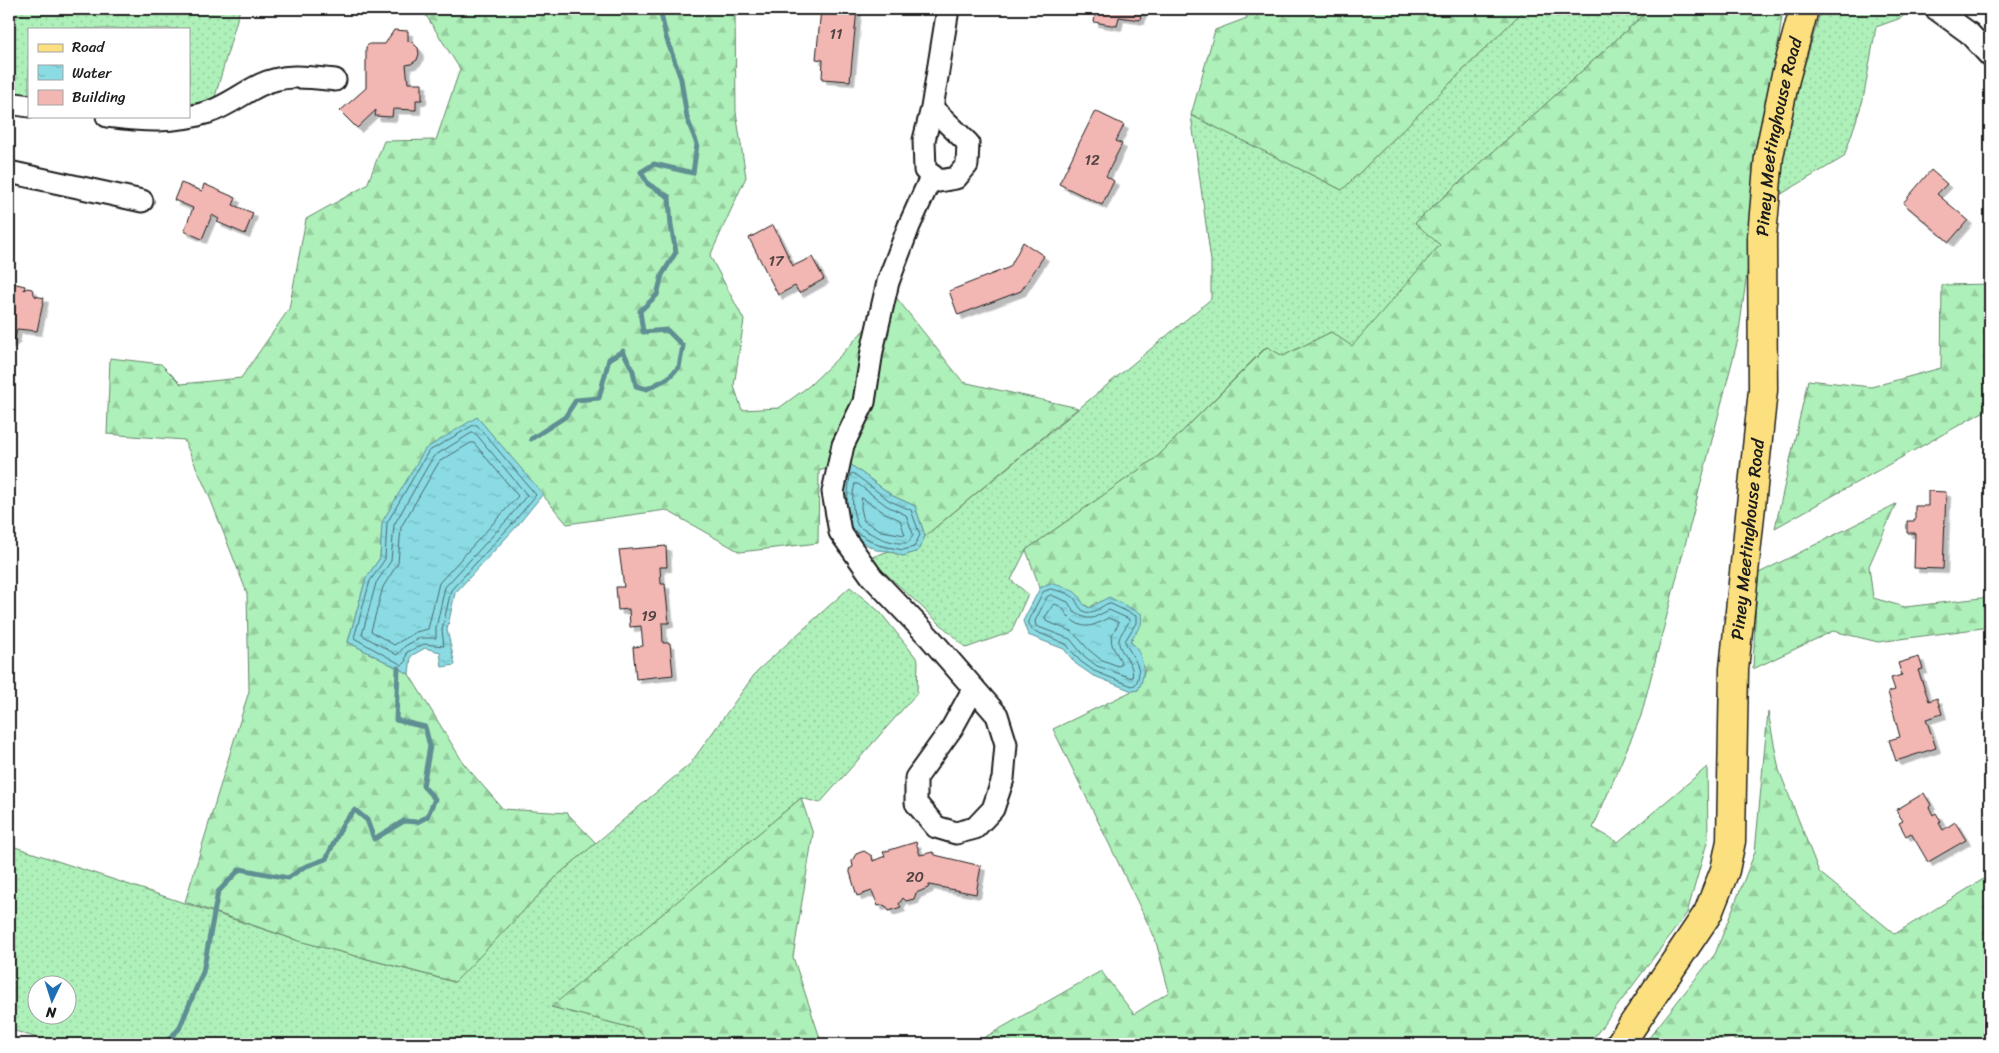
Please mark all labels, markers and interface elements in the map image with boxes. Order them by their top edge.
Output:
house number: 11 [830,21,842,47]
legend [28,28,190,118]
street label: Piney Meetinghouse Road [1746,32,1812,238]
text: Road [72,34,105,60]
text: Water [72,60,112,86]
text: Building [72,84,126,110]
house number: 12 [1084,147,1100,173]
house number: 17 [768,248,785,274]
street label: Piney Meetinghouse Road [1721,436,1774,641]
house number: 19 [641,603,657,629]
house number: 20 [906,864,924,890]
north arrow [28,976,78,1026]
text: N [45,1000,58,1025]

